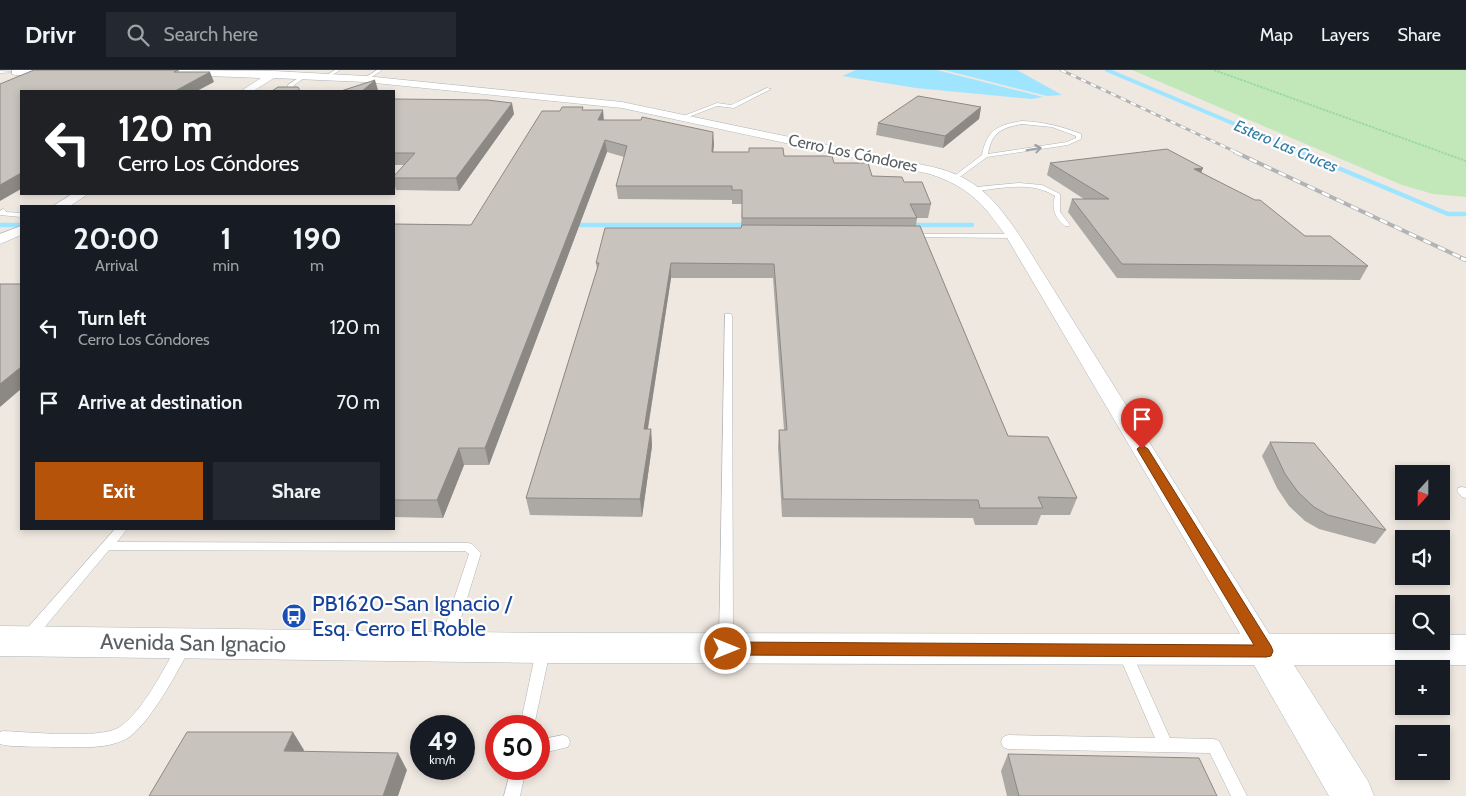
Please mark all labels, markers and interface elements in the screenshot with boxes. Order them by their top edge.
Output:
search box [106,12,456,57]
text: Drivr [25,20,76,49]
icon: search [124,21,152,49]
text: Search here [164,23,258,46]
text: Map [1260,24,1293,46]
text: Layers [1321,24,1370,46]
text: Share [1398,24,1441,46]
text: 120 m [118,107,212,150]
icon: left [35,110,100,175]
water label: Estero Las Cruces [1231,116,1341,176]
street label: Cerro Los Cóndores [787,130,920,176]
one-way arrow [1025,143,1041,153]
text: Cerro Los Cóndores [118,150,299,177]
text: 20:00 [73,220,159,257]
text: 1 [220,220,231,257]
text: 190 [292,220,342,257]
text: Arrival [95,256,138,275]
text: min [213,256,239,275]
text: m [310,256,324,275]
text: Turn left [78,307,146,330]
icon: left [35,314,63,342]
text: 120 m [330,316,380,339]
text: Cerro Los Cóndores [78,330,210,349]
icon: arrive [35,389,63,417]
text: Arrive at destination [78,391,242,414]
text: 70 m [336,391,380,414]
pin [1121,398,1163,449]
icon: arrive [1128,405,1156,433]
button: Exit [35,462,203,520]
button: Share [213,462,380,520]
north arrow [1395,465,1450,520]
map controls [1395,465,1450,780]
button: sound [1395,530,1450,585]
place label: PB1620-San Ignacio / Esq. Cerro El Roble [312,590,513,642]
button: search [1395,595,1450,650]
bus stop icon: PB1620-San Ignacio / Esq. Cerro El Roble [281,603,307,629]
position arrow [699,622,751,674]
street label: Avenida San Ignacio [100,628,286,658]
button: + [1395,660,1450,715]
speed limit sign: 50 [485,715,550,780]
button: − [1395,725,1450,780]
text: 49 [428,726,457,756]
text: km/h [429,752,456,767]

